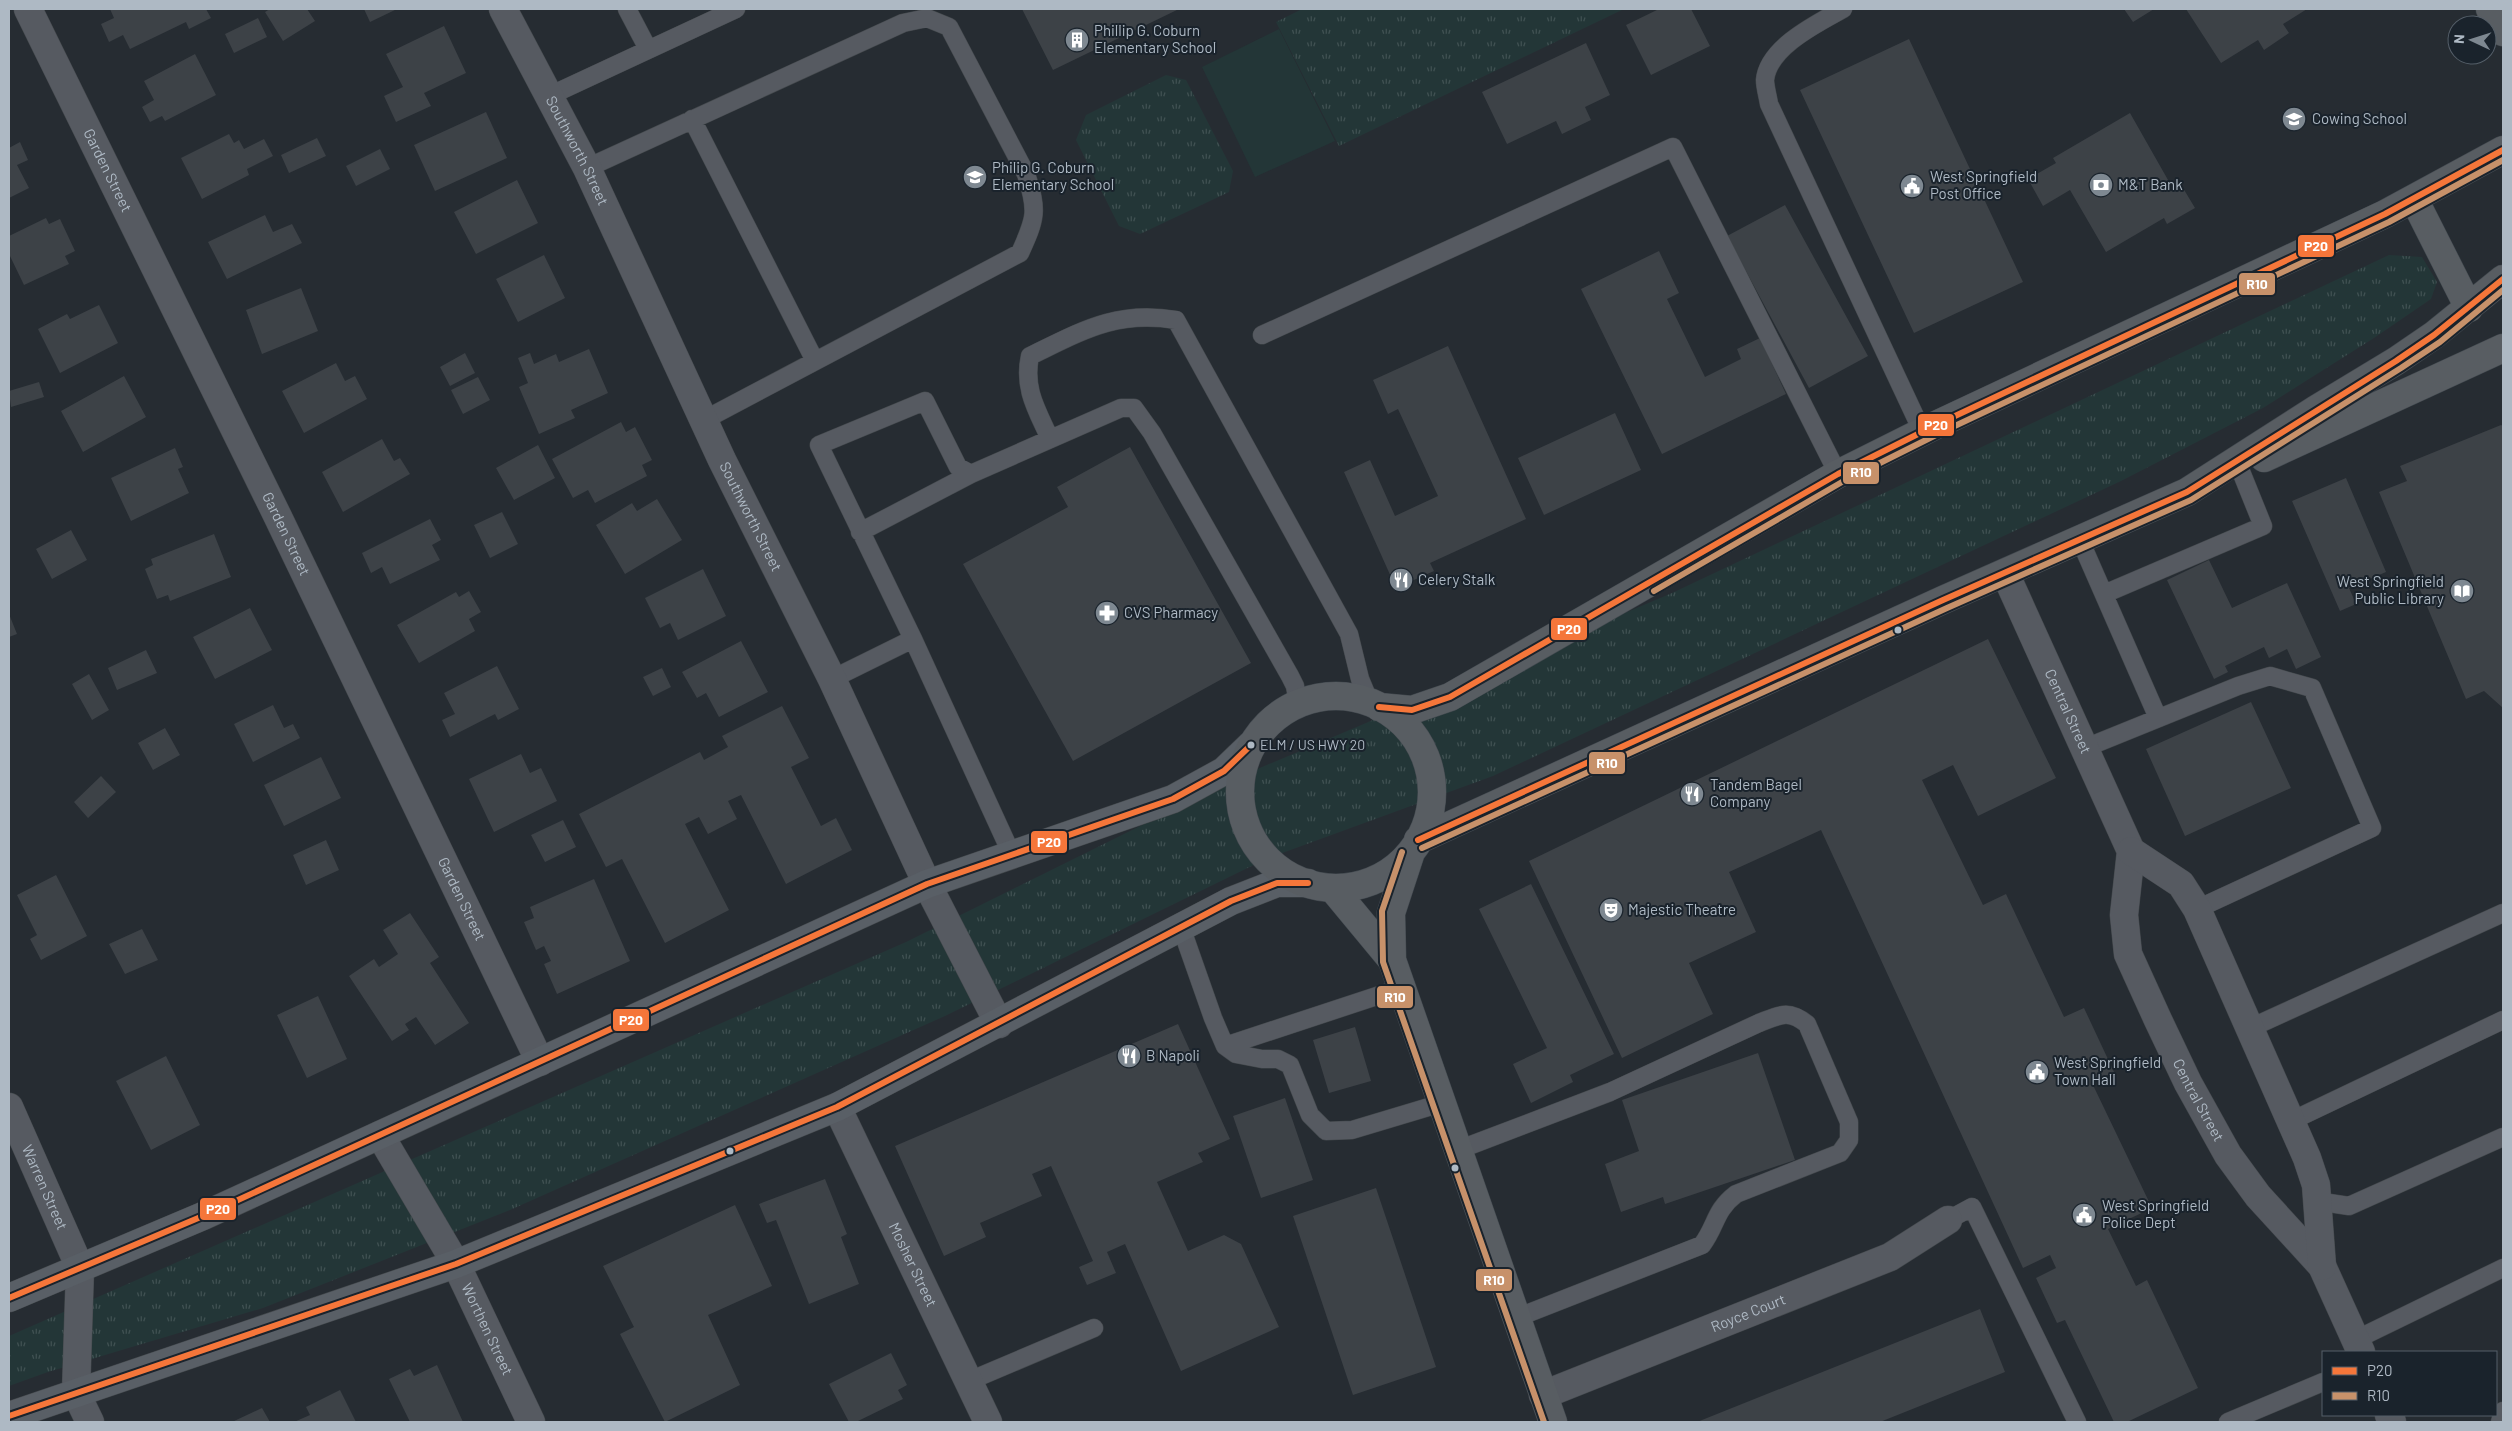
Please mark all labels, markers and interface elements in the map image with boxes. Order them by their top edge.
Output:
north arrow [2447,15,2497,65]
place label: Phillip G. Coburn Elementary School [1094,21,1216,56]
building icon: Phillip G. Coburn Elementary School [1064,27,1090,53]
text: N [2450,34,2467,44]
street label: Southworth Street [543,93,613,208]
school or university icon: Cowing School [2281,106,2307,132]
place label: Cowing School [2312,109,2407,127]
street label: Garden Street [80,126,136,215]
place label: Philip G. Coburn Elementary School [992,158,1114,193]
school or university icon: Philip G. Coburn Elementary School [962,164,988,190]
place label: West Springfield Post Office [1930,167,2037,202]
bank icon: M&T Bank [2088,172,2114,198]
public building icon: West Springfield Post Office [1899,173,1925,199]
place label: M&T Bank [2118,175,2183,193]
line badge: P20 [2297,234,2335,258]
text: P20 [2304,237,2328,254]
line badge: R10 [2238,272,2276,296]
text: R10 [2246,275,2268,292]
line badge: P20 [1917,413,1955,437]
text: P20 [1924,416,1948,433]
street label: Southworth Street [716,458,786,574]
line badge: R10 [1842,461,1880,485]
text: R10 [1850,463,1872,480]
street label: Garden Street [259,489,315,578]
restaurant icon: Celery Stalk [1388,567,1414,593]
place label: Celery Stalk [1418,570,1496,588]
place label: West Springfield Public Library [2337,572,2444,607]
library icon: West Springfield Public Library [2449,578,2475,604]
pharmacy icon: CVS Pharmacy [1094,600,1120,626]
place label: CVS Pharmacy [1124,603,1218,621]
line badge: P20 [1550,617,1588,641]
text: P20 [1557,620,1581,637]
unlabelled marker [1893,625,1903,635]
street label: Central Street [2042,666,2096,756]
place label: ELM / US HWY 20 [1260,736,1365,753]
marker: ELM / US HWY 20 [1246,740,1256,750]
line badge: R10 [1588,751,1626,775]
text: R10 [1596,754,1618,771]
place label: Tandem Bagel Company [1710,775,1802,810]
restaurant icon: Tandem Bagel Company [1679,781,1705,807]
line badge: P20 [1030,830,1068,854]
text: P20 [1037,833,1061,850]
street label: Garden Street [435,854,490,943]
theatre icon: Majestic Theatre [1598,897,1624,923]
place label: Majestic Theatre [1628,900,1736,918]
line badge: R10 [1376,985,1414,1009]
text: R10 [1384,988,1406,1005]
line badge: P20 [612,1008,650,1032]
text: P20 [619,1011,643,1028]
restaurant icon: B Napoli [1116,1043,1142,1069]
place label: B Napoli [1146,1046,1200,1064]
place label: West Springfield Town Hall [2054,1053,2161,1088]
street label: Central Street [2170,1056,2229,1144]
public building icon: West Springfield Town Hall [2024,1059,2050,1085]
street label: Warren Street [19,1142,72,1232]
unlabelled marker [725,1146,735,1156]
unlabelled marker [1450,1163,1460,1173]
place label: West Springfield Police Dept [2102,1196,2209,1231]
line badge: P20 [199,1197,237,1221]
text: P20 [206,1200,230,1217]
public building icon: West Springfield Police Dept [2071,1202,2097,1228]
street label: Mosher Street [886,1219,941,1310]
line badge: R10 [1475,1268,1513,1292]
text: R10 [1483,1271,1505,1288]
street label: Worthen Street [458,1280,517,1378]
street label: Royce Court [1708,1289,1788,1335]
legend [2322,1351,2497,1416]
text: P20 [2367,1361,2392,1379]
text: R10 [2367,1386,2390,1404]

